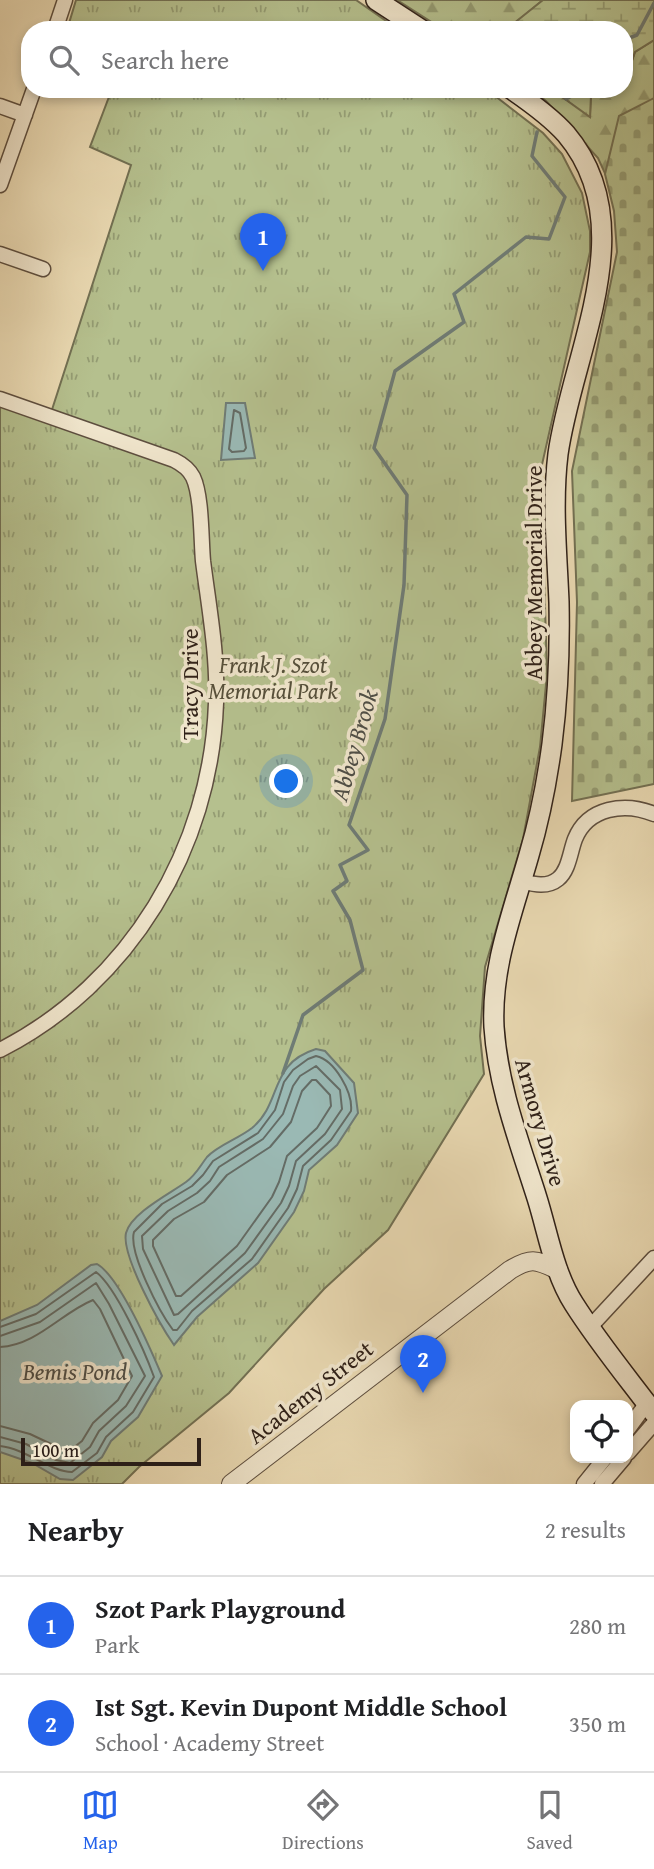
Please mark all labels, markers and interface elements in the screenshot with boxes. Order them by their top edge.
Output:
search box [21,21,633,98]
text: Search here [101,40,229,79]
icon: search [45,41,83,79]
pin: 1 [240,213,286,271]
street label: Abbey Memorial Drive [517,465,550,681]
street label: Tracy Drive [173,628,206,740]
park label: Frank J. Szot Memorial Park [208,648,338,707]
water label: Abbey Brook [321,685,387,806]
your location [269,764,303,798]
street label: Armory Drive [507,1054,575,1190]
street label: Academy Street [240,1332,380,1452]
pin: 2 [400,1335,446,1393]
water label: Bemis Pond [22,1354,128,1389]
map controls [570,1400,633,1463]
button: locate [570,1400,633,1463]
scale bar [21,1435,201,1467]
text: 100 m [32,1436,79,1464]
text: Nearby [28,1508,124,1552]
text: 2 results [545,1513,626,1546]
text: Szot Park Playground [95,1589,345,1628]
text: 1 [45,1609,57,1642]
text: 280 m [569,1609,626,1642]
text: Park [95,1628,139,1661]
text: Ist Sgt. Kevin Dupont Middle School [95,1687,507,1726]
text: 2 [45,1707,57,1740]
text: 350 m [569,1707,626,1740]
text: School · Academy Street [95,1726,324,1759]
tab: Map [81,1786,119,1856]
tab: Directions [282,1786,364,1856]
tab: Saved [527,1786,573,1856]

